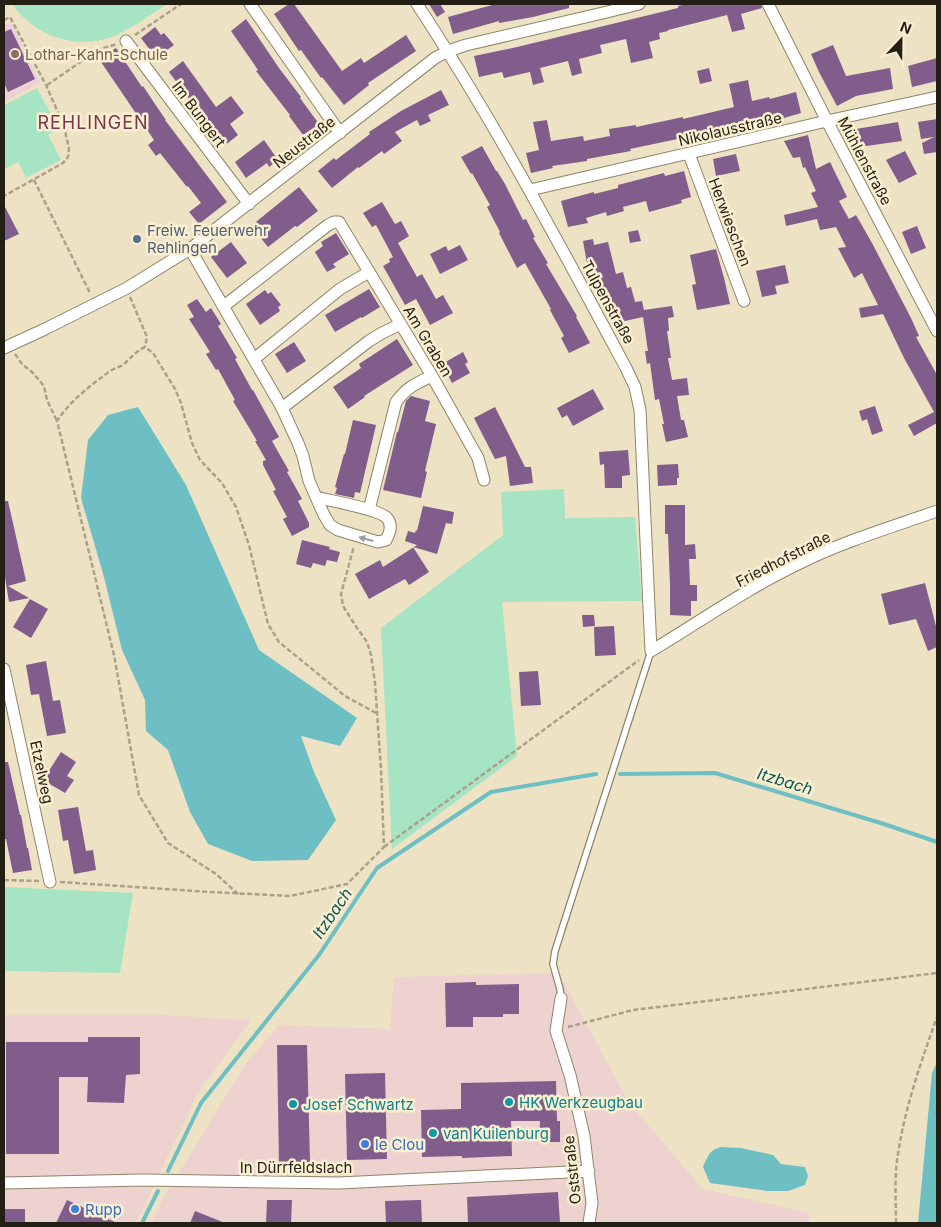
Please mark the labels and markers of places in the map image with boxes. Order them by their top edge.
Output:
place label: Lothar-Kahn-Schule [25,45,168,64]
marker: Lothar-Kahn-Schule [9,48,21,60]
place label: Freiw. Feuerwehr Rehlingen [147,221,269,257]
marker: Freiw. Feuerwehr Rehlingen [131,233,143,245]
place label: HK Werkzeugbau [519,1093,643,1112]
place label: Josef Schwartz [303,1095,414,1114]
marker: HK Werkzeugbau [503,1096,515,1108]
marker: Josef Schwartz [287,1098,299,1110]
place label: van Kuilenburg [443,1124,549,1143]
marker: van Kuilenburg [427,1127,439,1139]
place label: le Clou [375,1135,424,1154]
marker: le Clou [359,1138,371,1150]
place label: Rupp [85,1200,122,1219]
marker: Rupp [69,1203,81,1215]

